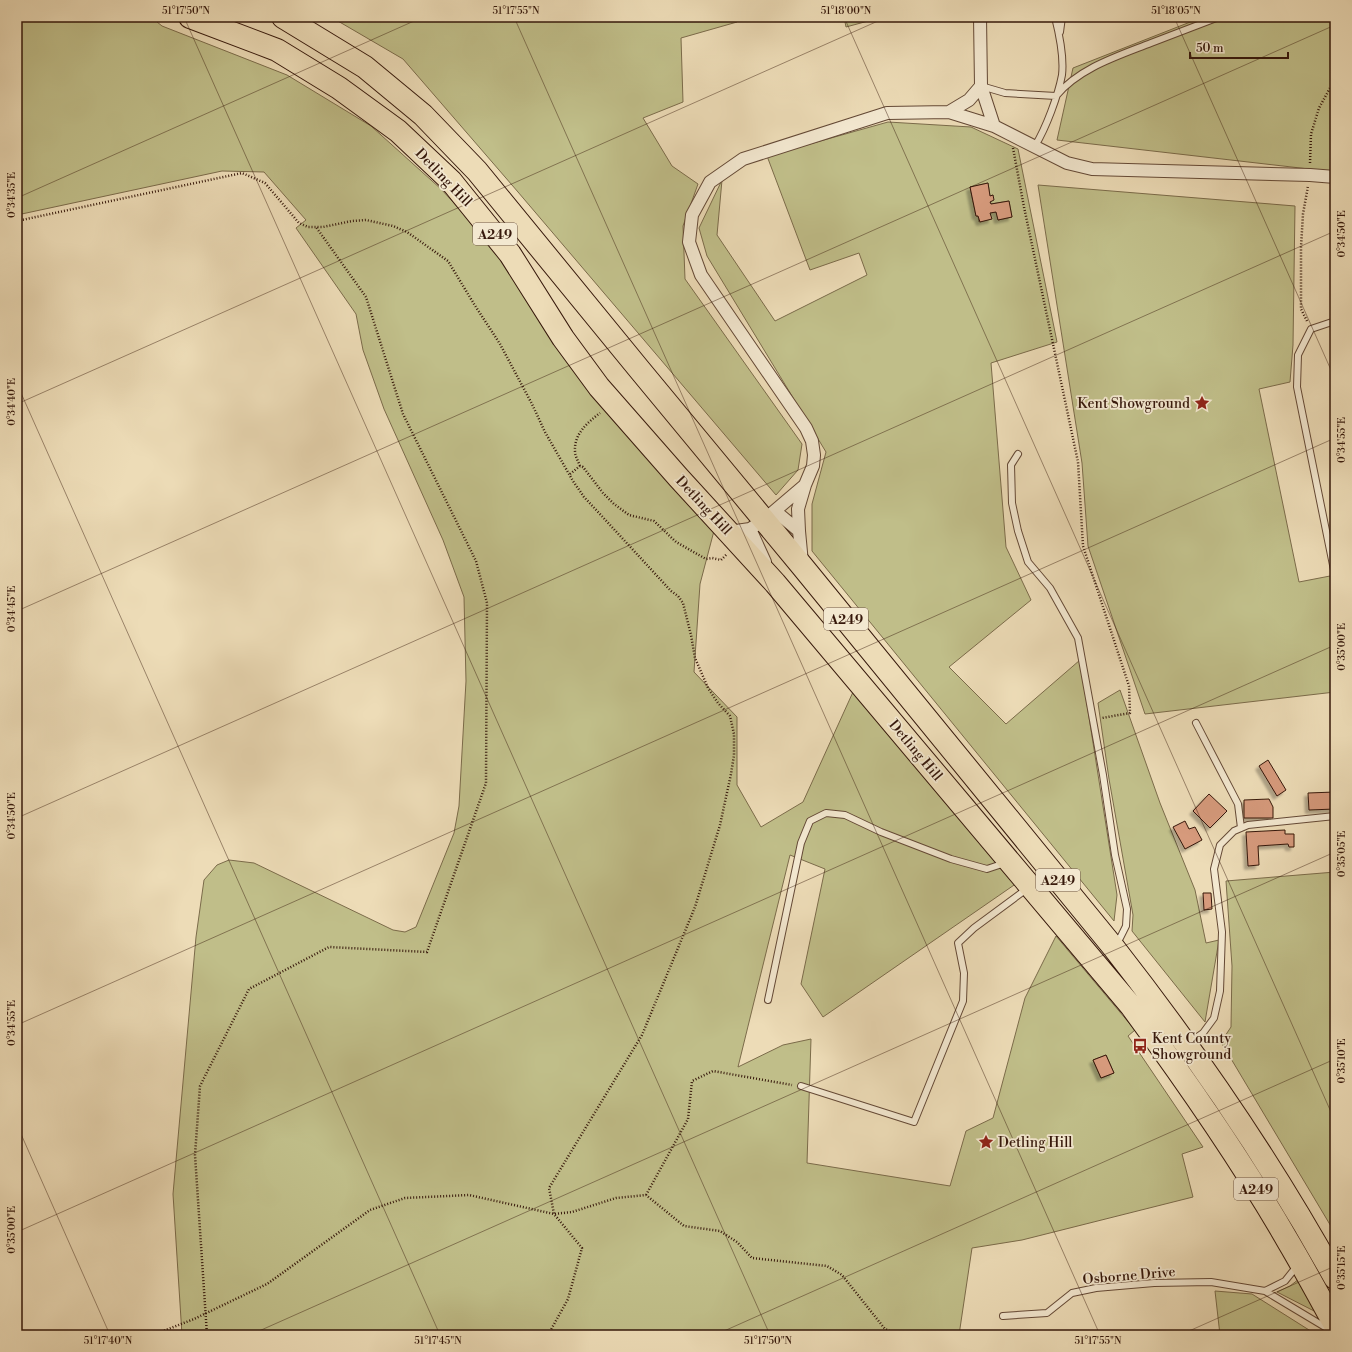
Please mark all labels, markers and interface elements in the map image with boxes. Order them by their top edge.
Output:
text: 51°17'50"N [162,5,211,17]
text: 51°17'55"N [493,5,540,17]
text: 51°18'00"N [821,5,872,17]
text: 51°18'05"N [1151,5,1201,17]
scale bar [1190,34,1288,60]
text: 50 m [1196,41,1224,56]
street label: Detling Hill [411,145,476,211]
text: 0°34'35"E [6,172,18,218]
text: 0°34'50"E [1336,210,1348,258]
road number: A249 [473,223,517,245]
text: 0°34'40"E [6,378,18,426]
place icon: Kent Showground [1193,394,1211,412]
place label: Kent Showground [1077,395,1190,413]
text: 0°34'55"E [1336,417,1348,463]
street label: Detling Hill [671,472,735,539]
text: 0°34'45"E [6,586,18,632]
road number: A249 [824,608,868,630]
text: 0°35'00"E [1336,623,1348,671]
street label: Detling Hill [884,716,946,785]
text: 0°34'50"E [6,792,18,840]
text: 0°35'05"E [1336,831,1348,877]
road number: A249 [1036,869,1080,891]
text: 0°34'55"E [6,1000,18,1046]
place label: Kent County Showground [1152,1030,1231,1064]
bus stop icon: Kent County Showground [1131,1037,1149,1055]
text: 0°35'10"E [1336,1038,1348,1084]
place icon: Detling Hill [977,1133,995,1151]
place label: Detling Hill [998,1134,1072,1152]
road number: A249 [1234,1178,1278,1200]
text: 0°35'00"E [6,1206,18,1254]
text: 0°35'15"E [1336,1246,1348,1290]
street label: Osborne Drive [1082,1263,1176,1289]
text: 51°17'40"N [84,1335,133,1347]
text: 51°17'45"N [414,1335,462,1347]
text: 51°17'50"N [744,1335,793,1347]
text: 51°17'55"N [1075,1335,1122,1347]

